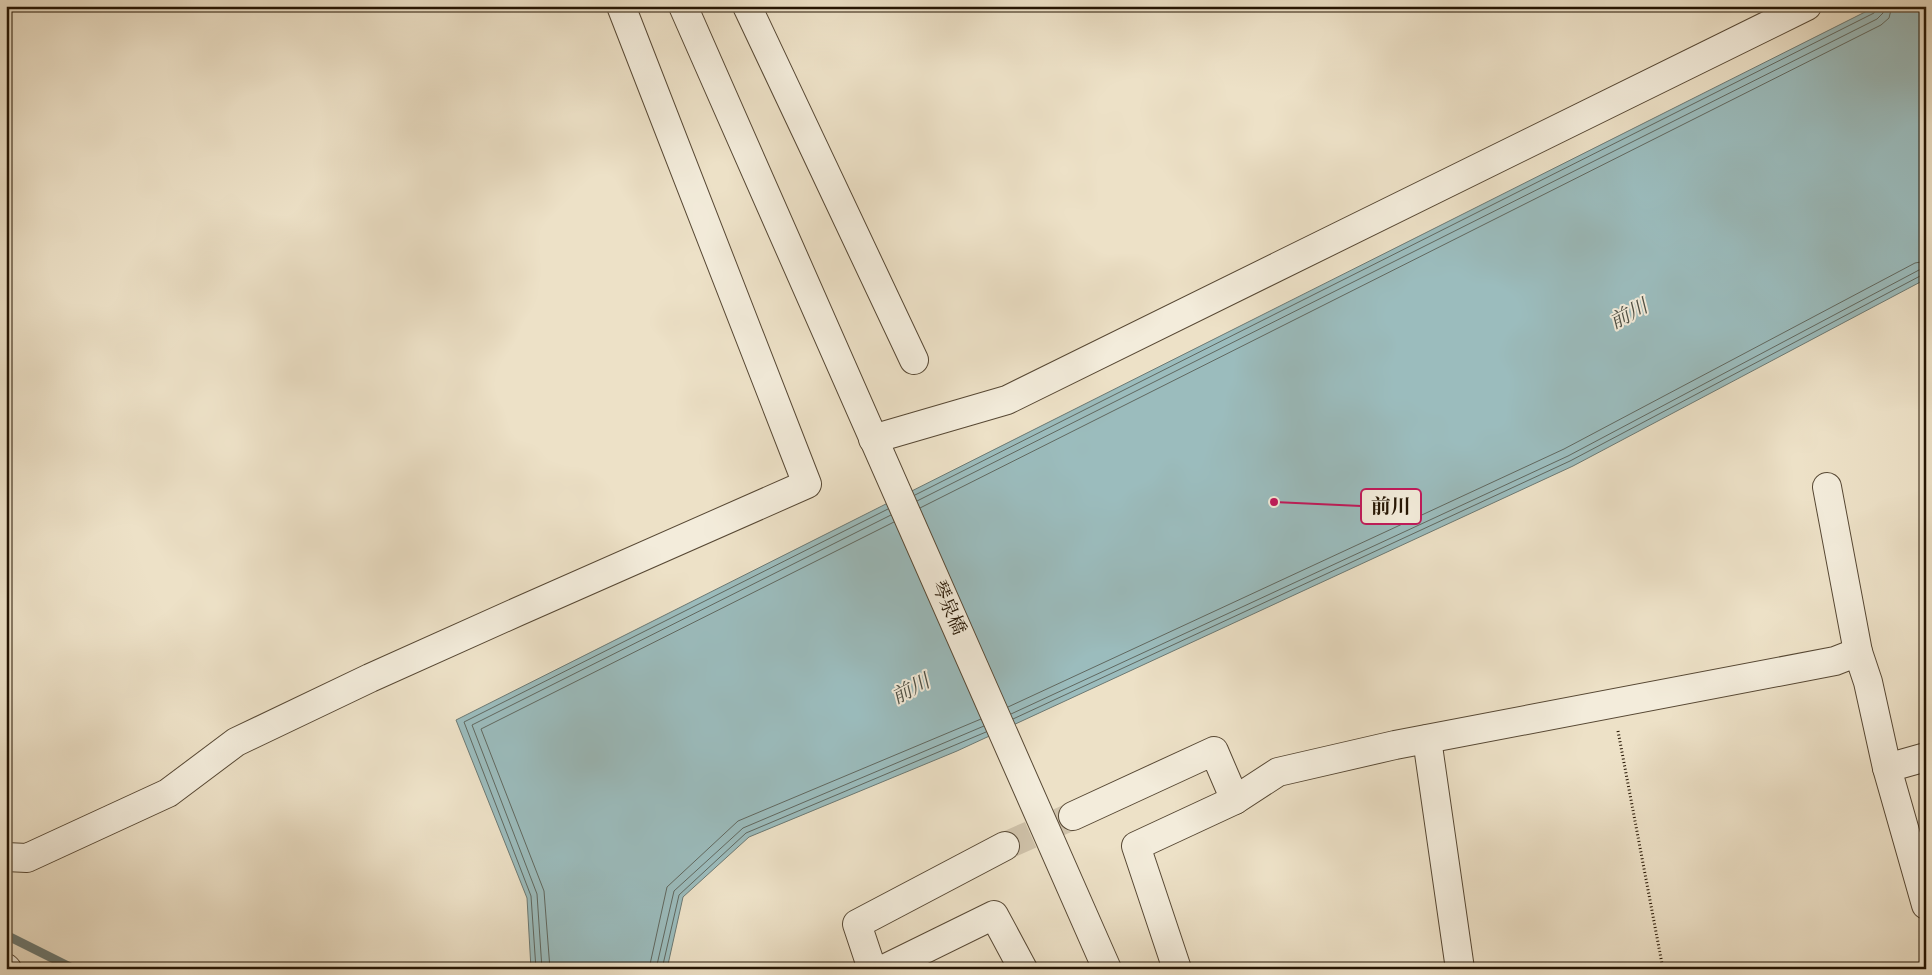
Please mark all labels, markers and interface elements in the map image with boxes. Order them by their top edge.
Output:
water label: 前川 [1605,294,1654,335]
callout: 前川 [1361,489,1421,524]
text: 前川 [1371,495,1411,520]
street label: 琴泉橋 [925,577,971,639]
water label: 前川 [887,669,936,710]

